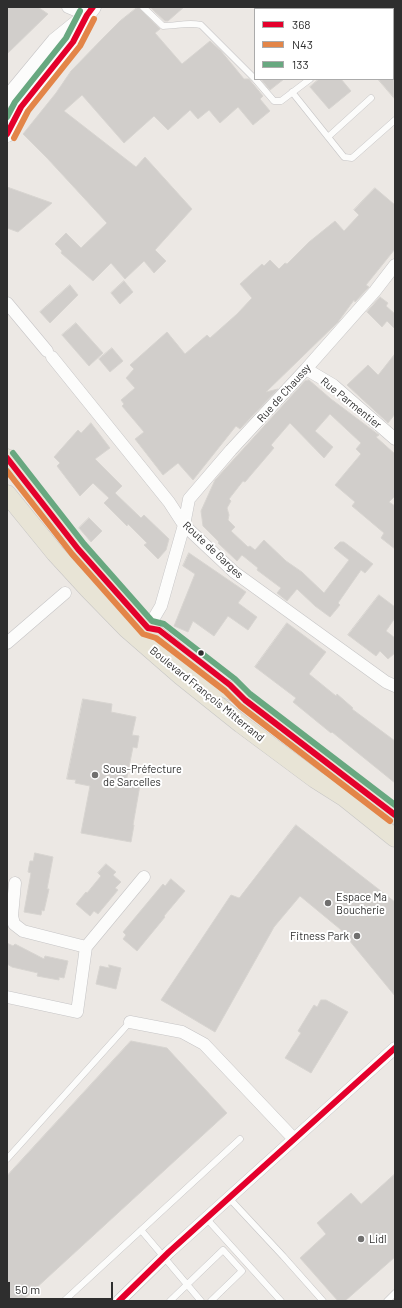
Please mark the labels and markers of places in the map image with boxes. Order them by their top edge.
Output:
unlabelled marker [196,648,206,658]
place label: Sous-Préfecture de Sarcelles [103,762,182,788]
marker: Sous-Préfecture de Sarcelles [90,770,100,780]
place label: Espace Ma Boucherie [336,890,387,916]
marker: Espace Ma Boucherie [323,898,333,908]
place label: Fitness Park [290,929,349,943]
marker: Fitness Park [352,931,362,941]
place label: Lidl [369,1232,387,1246]
marker: Lidl [356,1234,366,1244]

